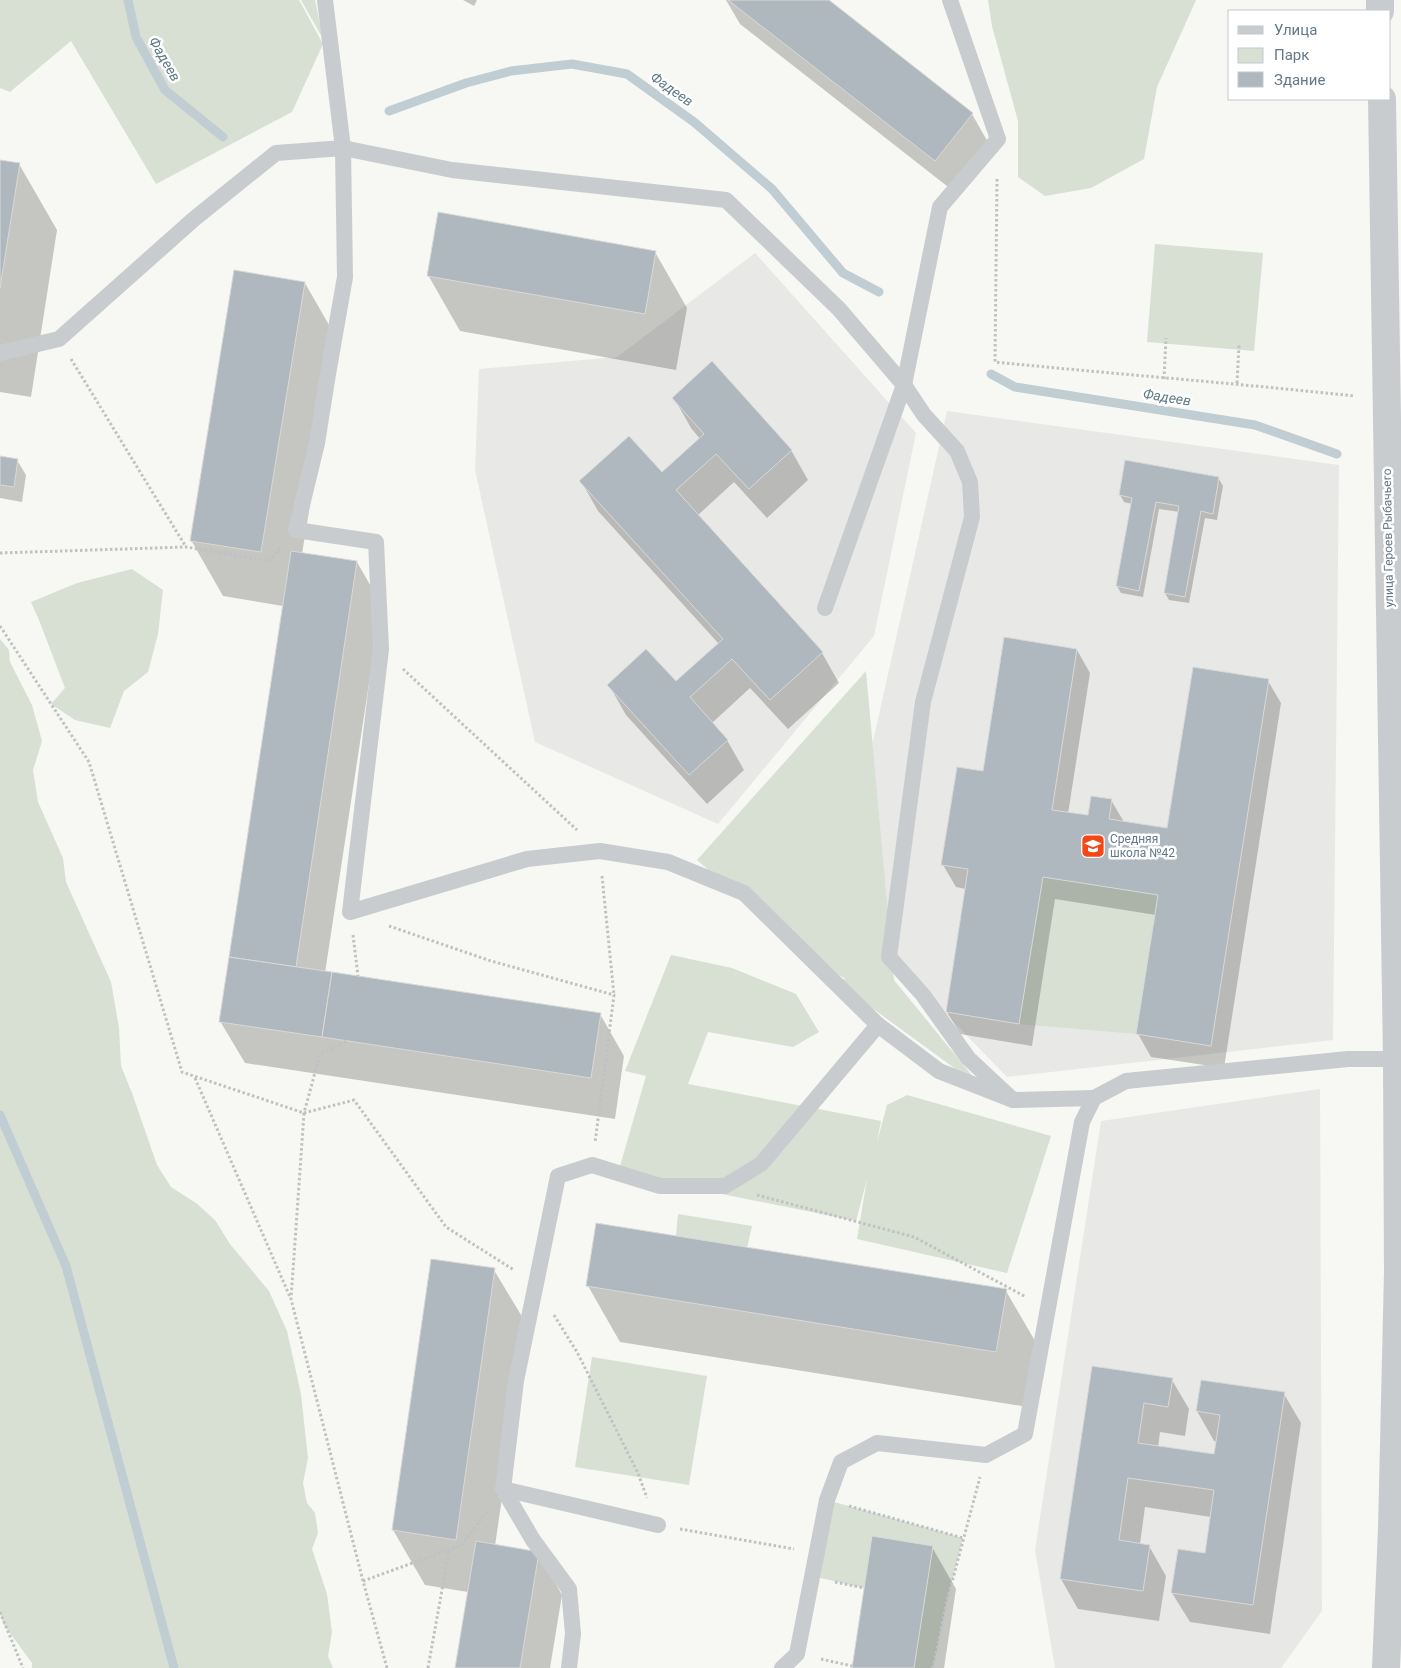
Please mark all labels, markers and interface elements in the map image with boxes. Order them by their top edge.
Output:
legend [1228,10,1391,100]
text: Улица [1274,21,1317,39]
water label: Фадеев [146,34,184,84]
text: Парк [1274,46,1309,64]
water label: Фадеев [648,69,697,110]
text: Здание [1274,71,1325,89]
water label: Фадеев [1142,385,1192,409]
street label: улица Героев Рыбачьего [1380,468,1396,608]
place label: Средняя школа №42 [1110,832,1175,860]
school or university icon: Средняя школа №42 [1080,833,1106,859]

